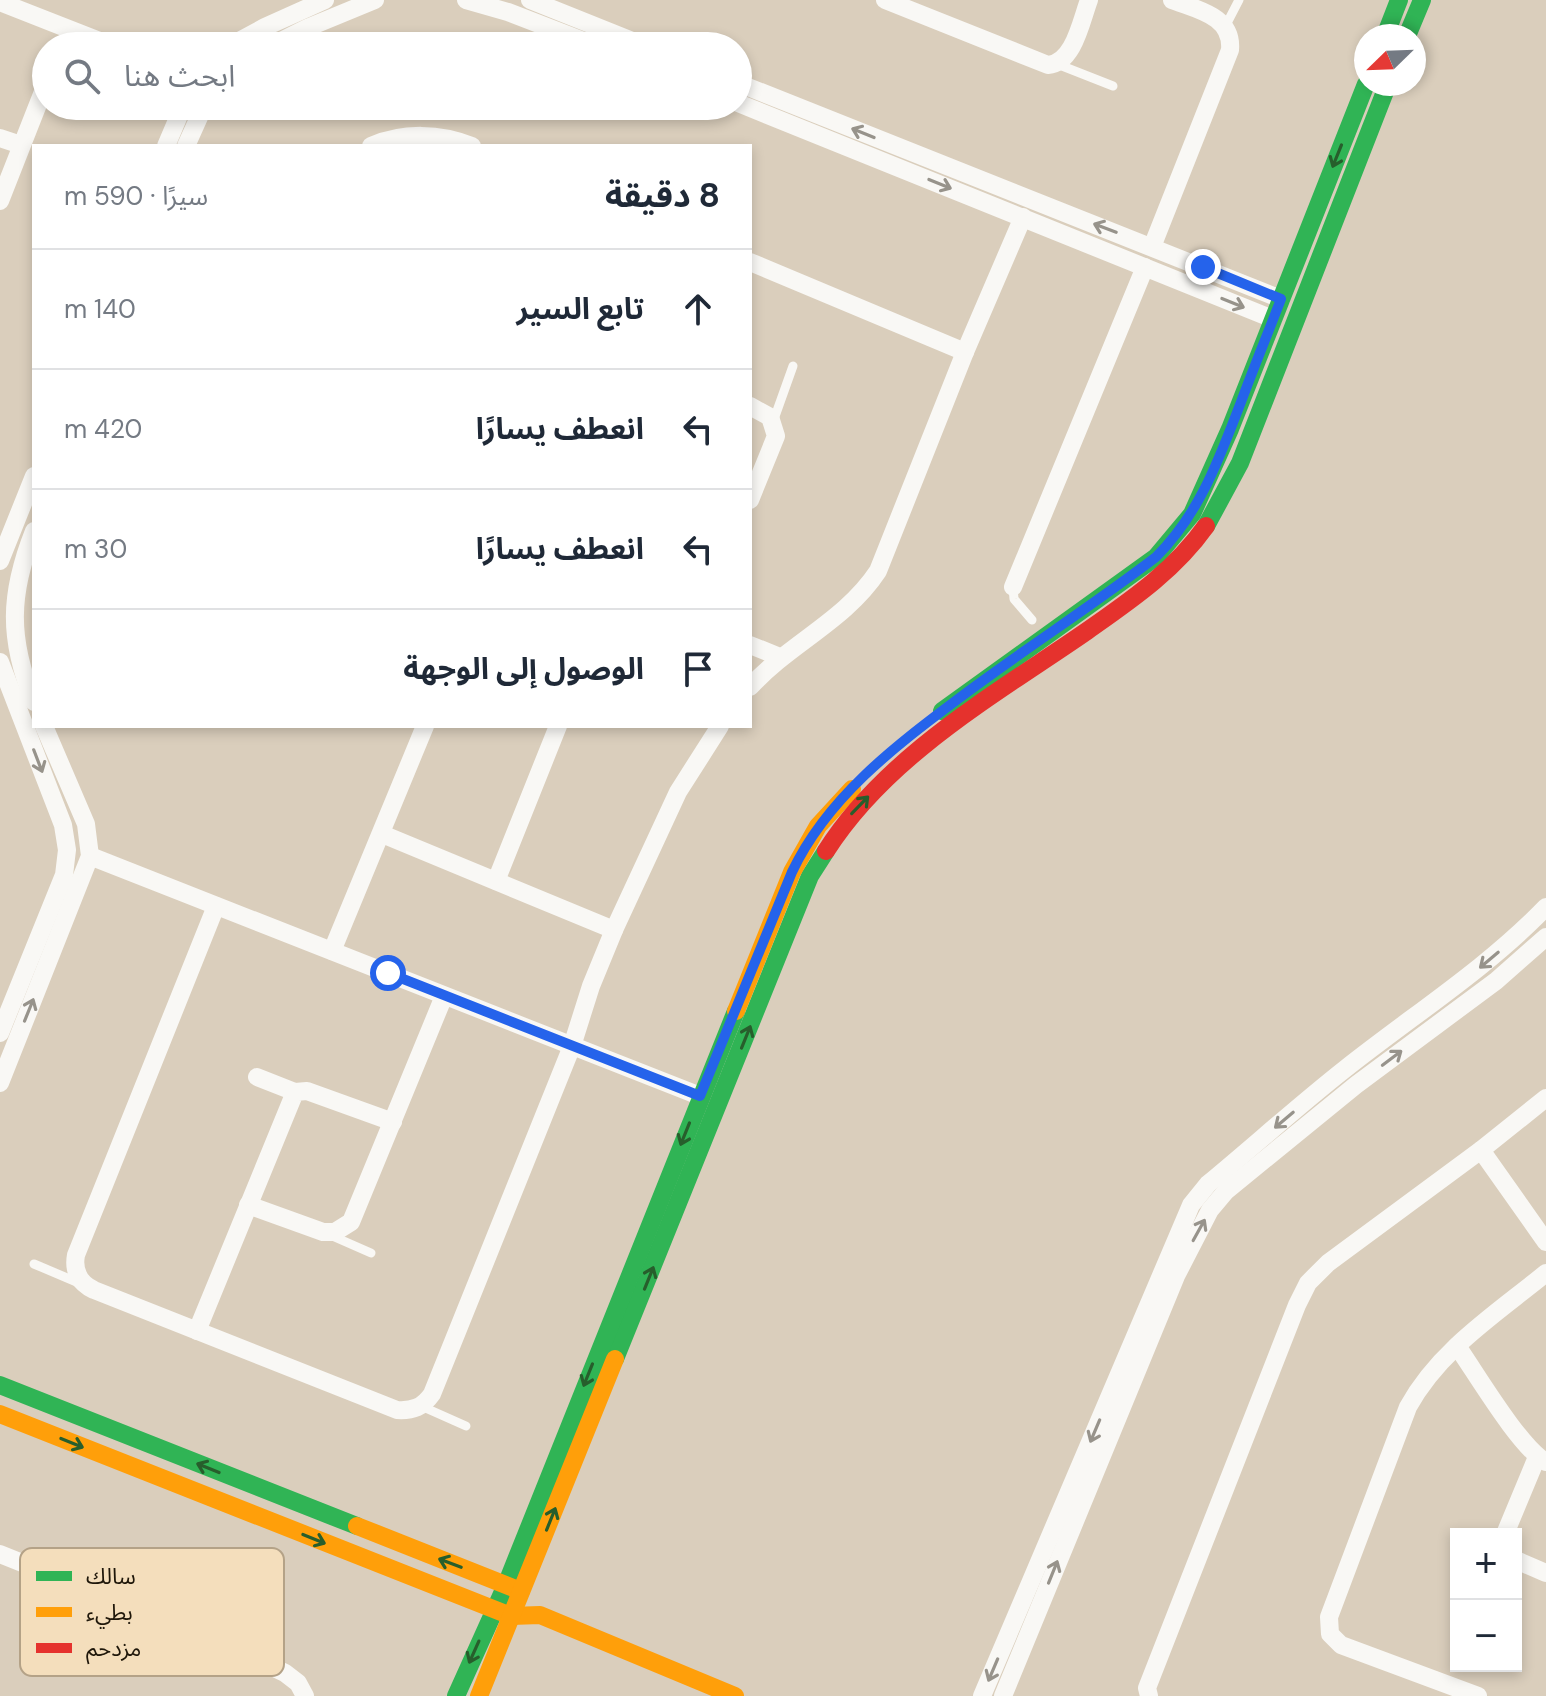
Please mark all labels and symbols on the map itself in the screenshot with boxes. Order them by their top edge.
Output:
north arrow [1354,24,1426,96]
one-way arrow [851,125,876,139]
one-way arrow [1329,143,1343,168]
one-way arrow [927,177,952,192]
one-way arrow [1093,220,1117,235]
route end [1185,249,1221,285]
one-way arrow [1220,297,1245,311]
one-way arrow [32,748,46,773]
one-way arrow [850,796,869,816]
one-way arrow [1479,951,1500,969]
route start [370,955,406,991]
one-way arrow [23,998,38,1023]
one-way arrow [740,1025,754,1050]
one-way arrow [1381,1050,1402,1067]
one-way arrow [1275,1111,1295,1129]
one-way arrow [676,1121,691,1146]
one-way arrow [1192,1218,1207,1242]
one-way arrow [643,1266,657,1291]
one-way arrow [580,1362,594,1387]
one-way arrow [1086,1418,1101,1443]
one-way arrow [59,1437,84,1451]
one-way arrow [196,1459,221,1474]
one-way arrow [545,1507,560,1532]
one-way arrow [301,1533,326,1548]
legend [20,1548,284,1676]
one-way arrow [438,1555,463,1569]
one-way arrow [1047,1560,1062,1585]
text: سالك [86,1562,136,1591]
text: بطيء [86,1598,133,1629]
text: مزدحم [86,1634,141,1665]
one-way arrow [466,1640,481,1664]
one-way arrow [985,1657,999,1682]

